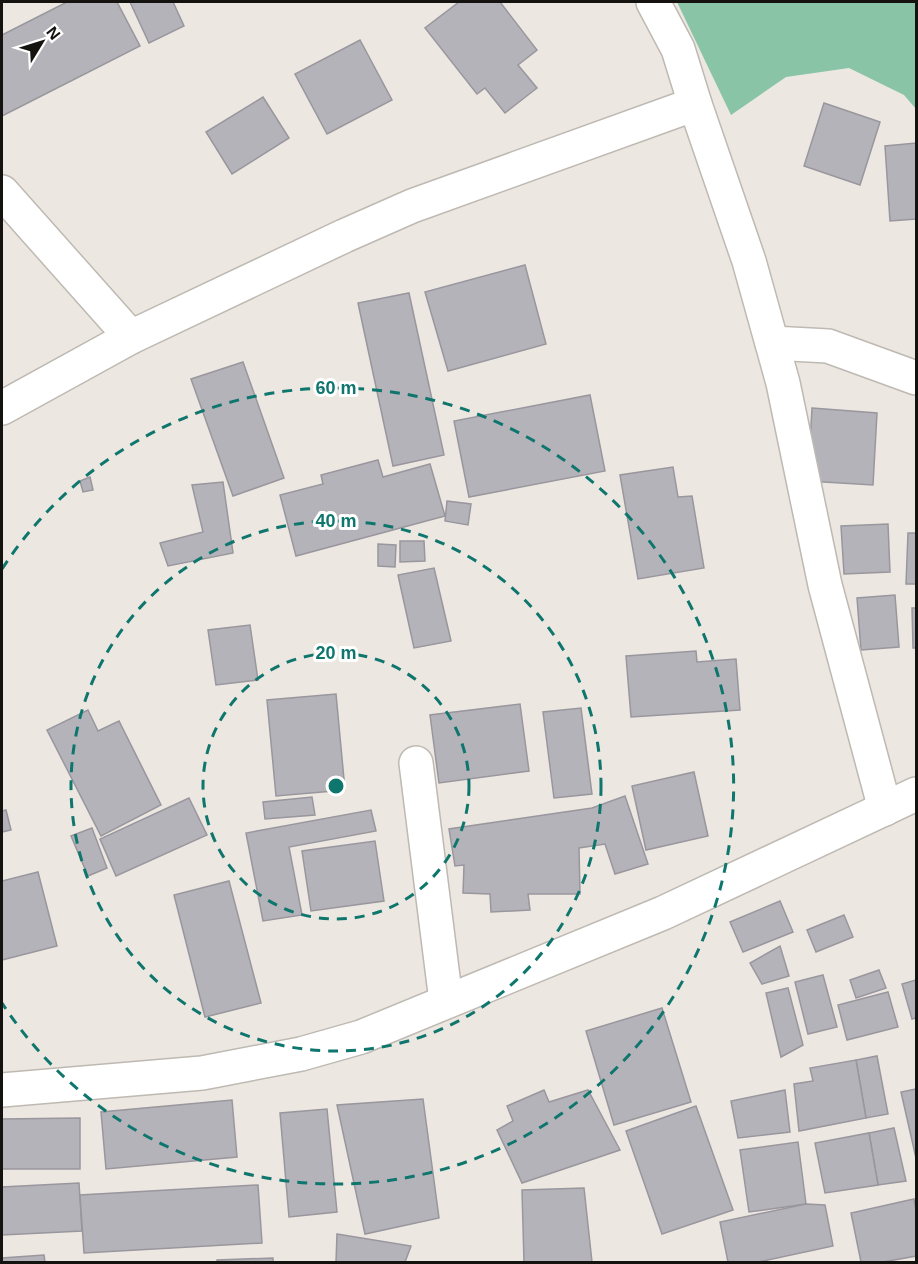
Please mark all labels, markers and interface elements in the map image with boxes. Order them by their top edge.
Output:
north arrow [12,12,72,72]
text: N [43,23,64,43]
text: 60 m [315,378,357,398]
text: 40 m [315,511,357,531]
text: 20 m [315,643,357,663]
centre of rings [326,776,346,796]

